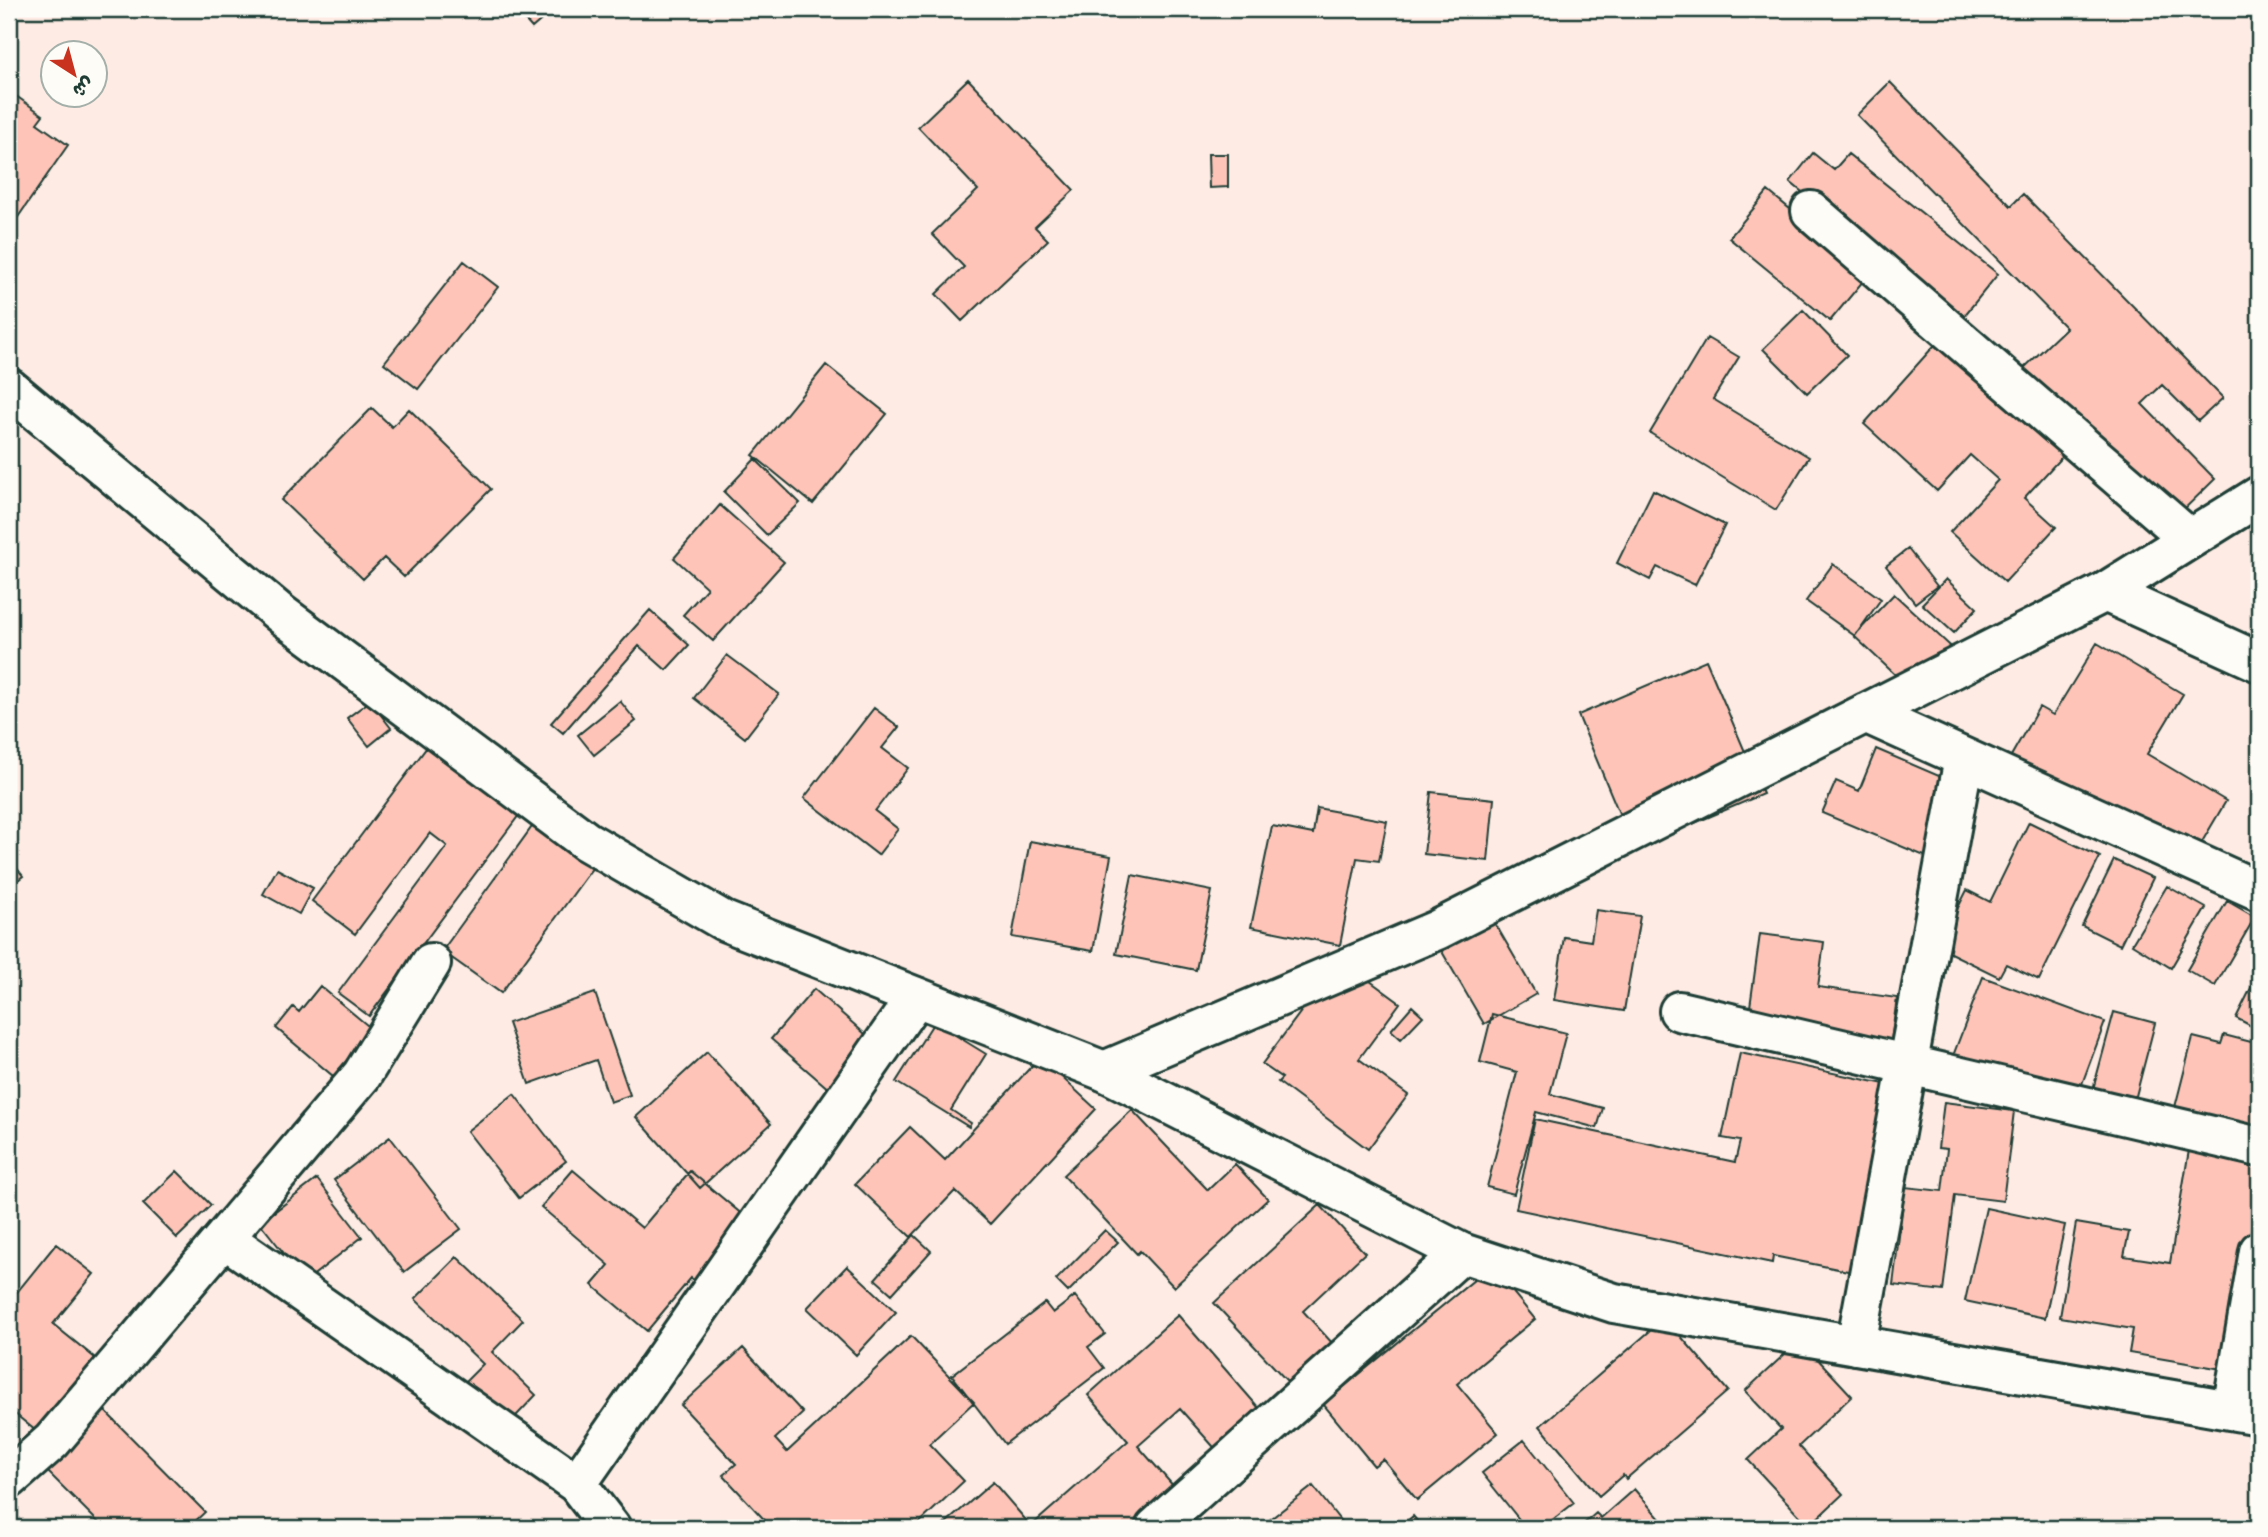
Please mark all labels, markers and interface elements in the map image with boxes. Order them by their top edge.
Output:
north arrow [38,38,108,108]
text: ش [68,71,101,106]

